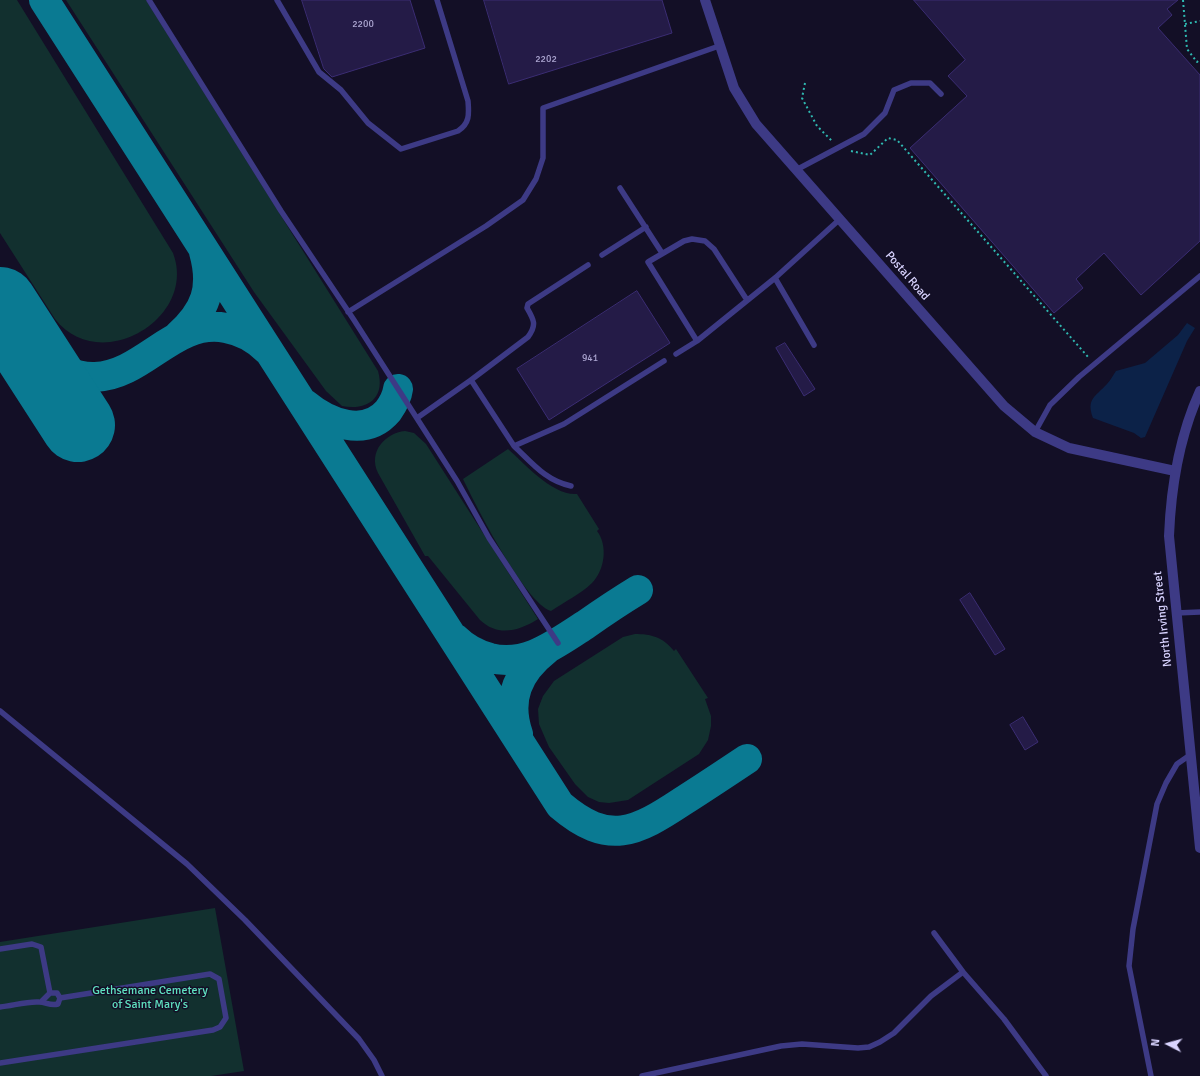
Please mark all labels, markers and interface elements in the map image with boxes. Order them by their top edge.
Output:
house number: 2200 [352,18,374,30]
house number: 2202 [535,53,557,65]
street label: Postal Road [882,249,932,303]
house number: 941 [582,352,598,364]
street label: North Irving Street [1151,570,1175,668]
park label: Gethsemane Cemetery of Saint Mary's [92,984,208,1012]
north arrow [1148,1024,1188,1064]
text: N [1149,1038,1162,1047]

